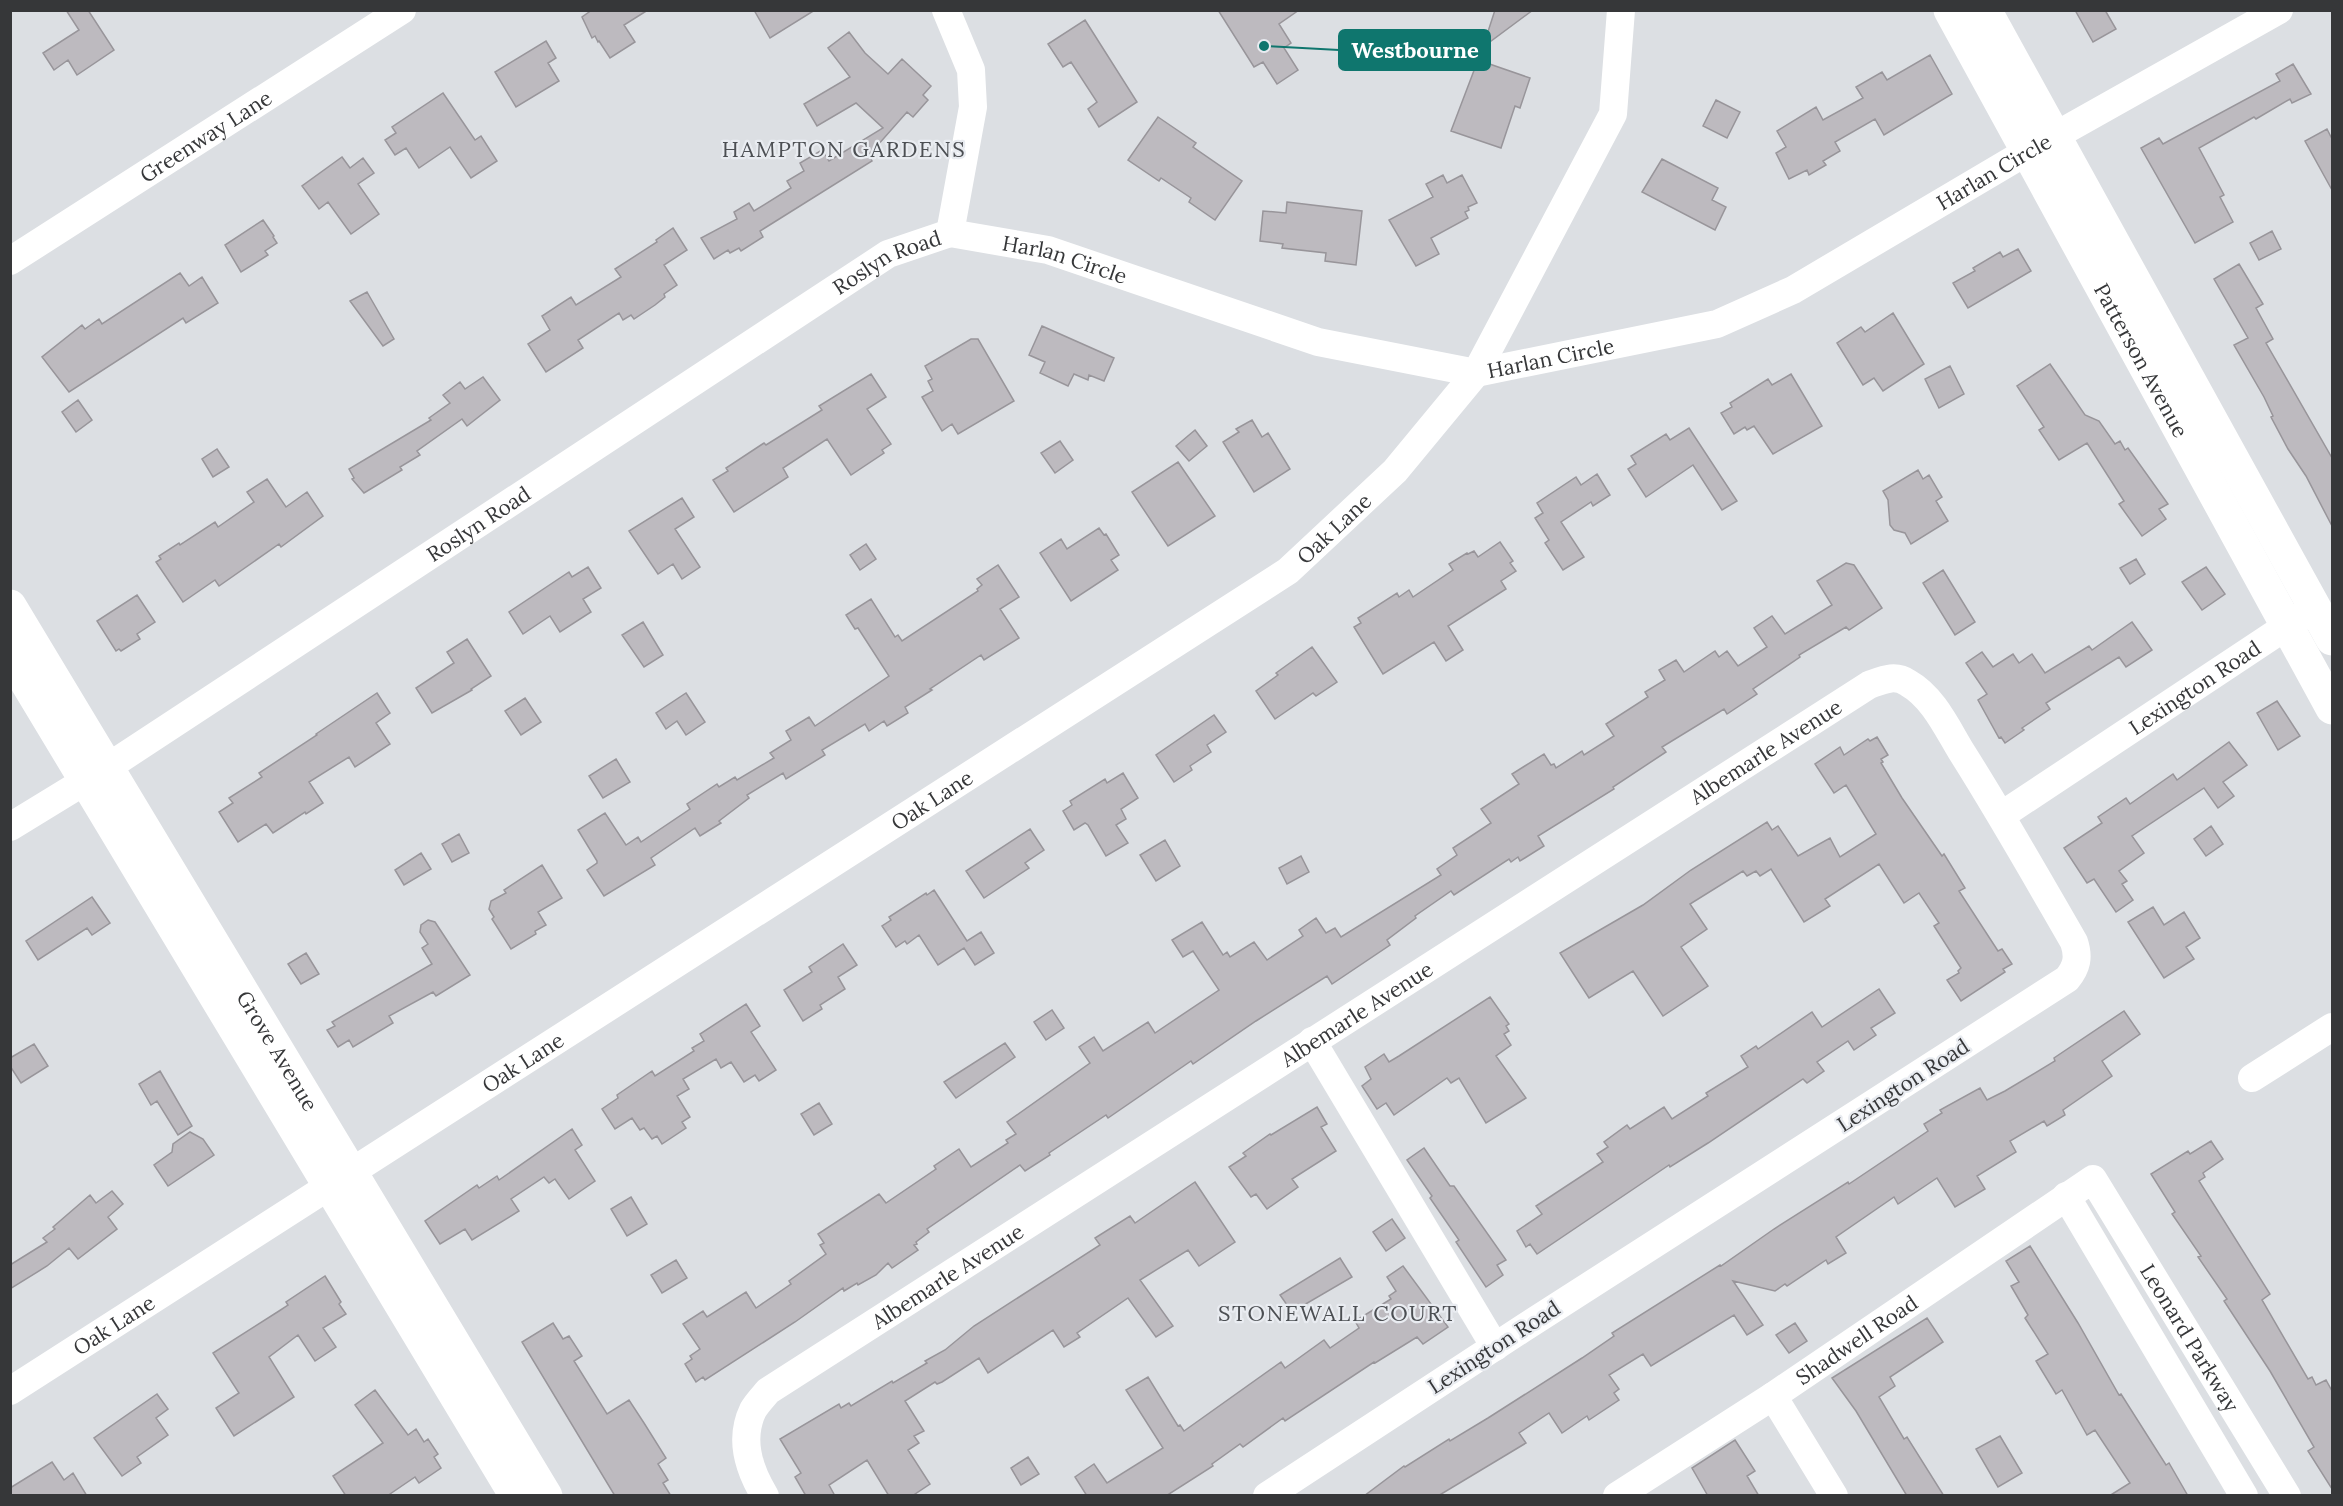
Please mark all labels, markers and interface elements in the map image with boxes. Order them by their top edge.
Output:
callout: Westbourne [1339,30,1490,70]
text: Westbourne [1351,36,1479,64]
street label: Greenway Lane [134,84,276,188]
street label: Harlan Circle [1931,127,2056,216]
district label: HAMPTON GARDENS [722,135,966,163]
street label: Roslyn Road [827,224,944,300]
street label: Harlan Circle [1000,229,1131,289]
street label: Patterson Avenue [2088,278,2195,442]
street label: Harlan Circle [1485,332,1616,384]
street label: Roslyn Road [421,480,535,567]
street label: Oak Lane [1291,487,1377,570]
street label: Lexington Road [2124,634,2265,741]
street label: Albemarle Avenue [1684,693,1847,810]
street label: Oak Lane [886,763,978,836]
street label: Albemarle Avenue [1275,955,1437,1073]
street label: Grove Avenue [231,985,324,1116]
street label: Oak Lane [477,1026,569,1098]
street label: Lexington Road [1832,1032,1974,1138]
street label: Albemarle Avenue [866,1217,1028,1335]
street label: Leonard Parkway [2135,1259,2246,1417]
street label: Oak Lane [68,1288,160,1361]
street label: Shadwell Road [1790,1289,1922,1390]
street label: Lexington Road [1423,1294,1565,1400]
district label: STONEWALL COURT [1218,1299,1458,1327]

